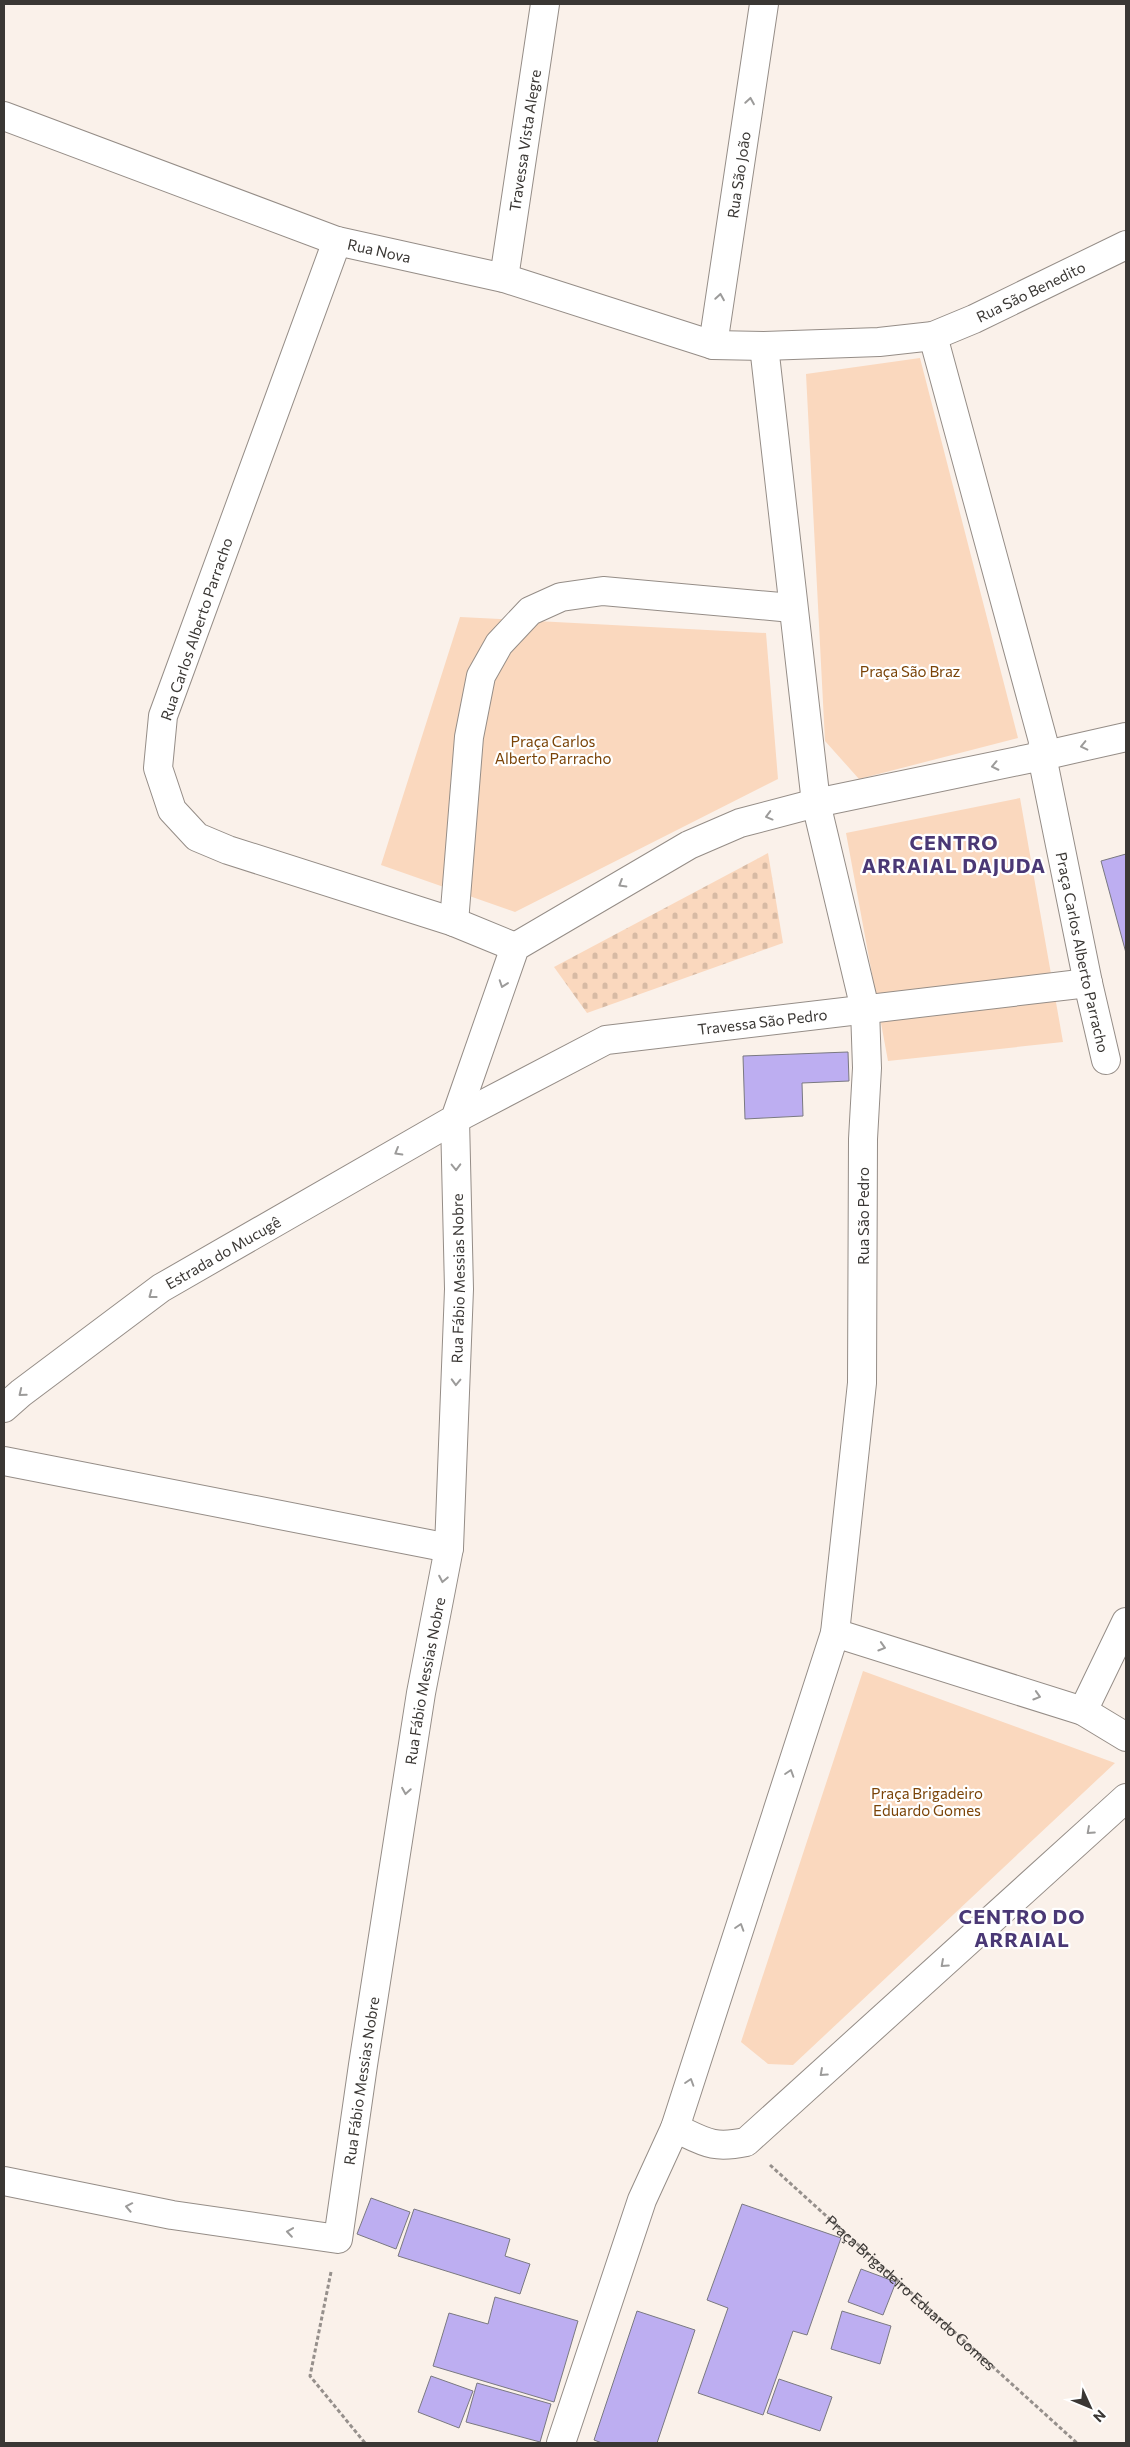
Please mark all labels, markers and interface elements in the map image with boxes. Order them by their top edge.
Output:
street label: Travessa Vista Alegre [505,68,544,213]
one-way arrow [744,97,754,106]
street label: Rua São João [723,130,754,220]
street label: Rua Nova [346,235,413,266]
street label: Rua São Benedito [973,257,1088,326]
one-way arrow [715,292,725,301]
street label: Rua Carlos Alberto Parracho [156,535,236,723]
park label: Praça São Braz [860,662,960,680]
park label: Praça Carlos Alberto Parracho [495,732,611,767]
one-way arrow [1080,740,1089,751]
one-way arrow [990,760,999,771]
one-way arrow [765,810,773,820]
district label: CENTRO ARRAIAL DAJUDA [862,830,1046,877]
street label: Praça Carlos Alberto Parracho [1053,850,1113,1054]
one-way arrow [619,878,628,888]
one-way arrow [499,979,509,988]
street label: Travessa São Pedro [697,1005,828,1038]
one-way arrow [394,1145,403,1155]
one-way arrow [451,1164,462,1172]
street label: Rua São Pedro [854,1167,872,1265]
street label: Rua Fábio Messias Nobre [447,1193,468,1364]
street label: Estrada do Mucugê [162,1212,284,1293]
one-way arrow [149,1290,158,1298]
one-way arrow [450,1379,461,1387]
one-way arrow [18,1387,27,1396]
one-way arrow [438,1575,448,1583]
street label: Rua Fábio Messias Nobre [401,1595,448,1766]
one-way arrow [877,1642,885,1652]
one-way arrow [1032,1690,1040,1700]
one-way arrow [784,1769,794,1778]
park label: Praça Brigadeiro Eduardo Gomes [871,1784,983,1819]
one-way arrow [401,1786,411,1795]
one-way arrow [1087,1825,1096,1834]
district label: CENTRO DO ARRAIAL [959,1904,1085,1951]
one-way arrow [734,1924,744,1932]
one-way arrow [940,1958,949,1967]
street label: Rua Fábio Messias Nobre [340,1995,383,2166]
one-way arrow [820,2067,829,2076]
one-way arrow [684,2078,694,2087]
one-way arrow [125,2202,133,2212]
street label: Praça Brigadeiro Eduardo Gomes [822,2211,1000,2374]
one-way arrow [285,2227,293,2238]
north arrow [1065,2382,1115,2432]
text: N [1090,2407,1109,2426]

